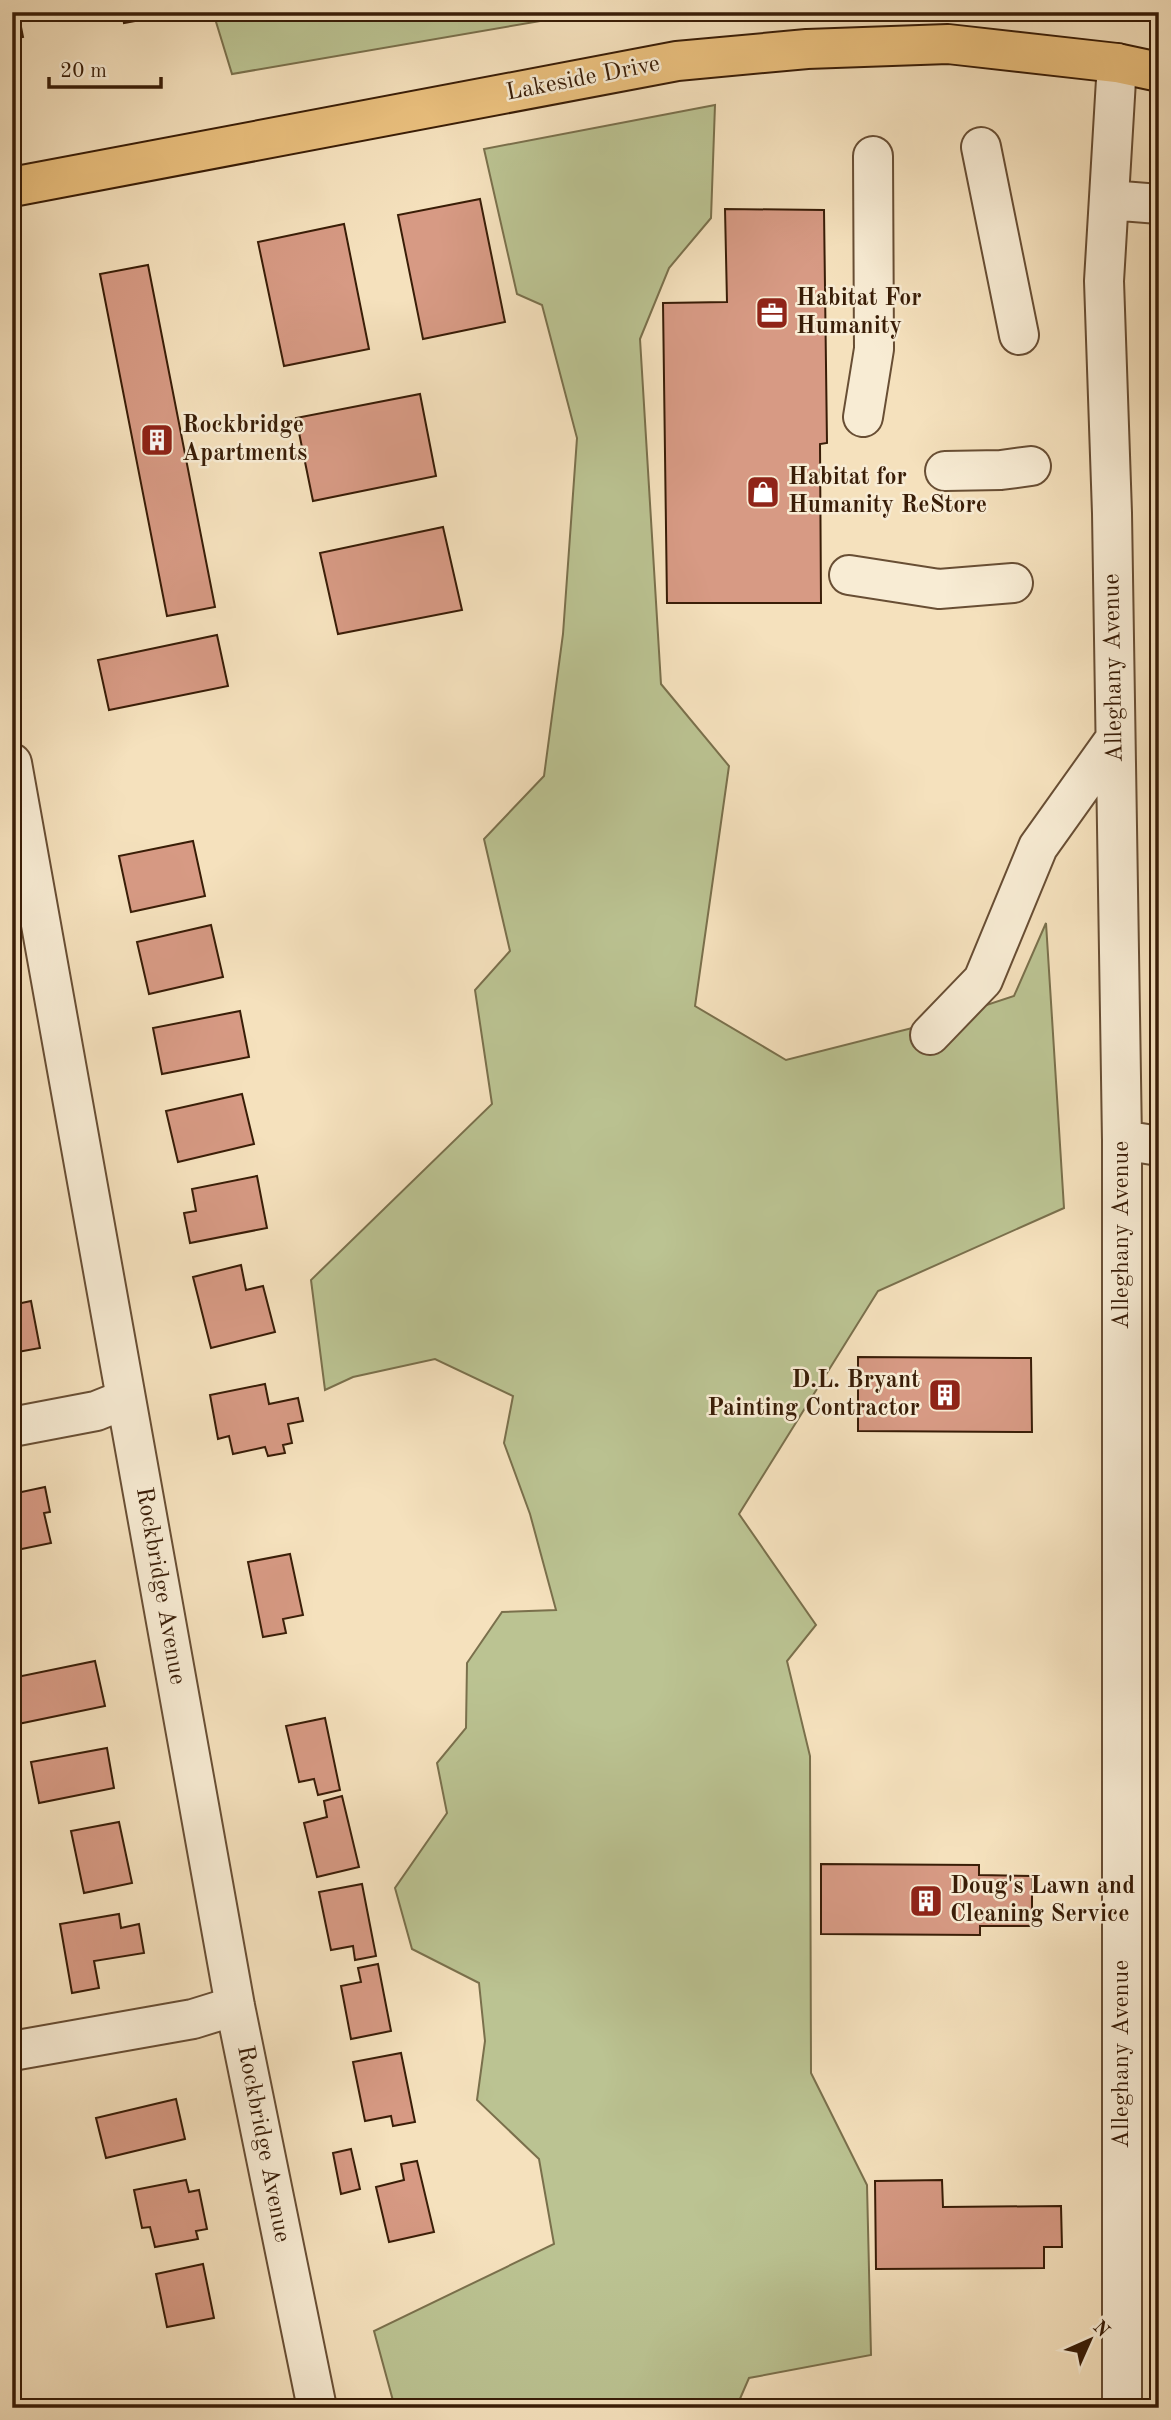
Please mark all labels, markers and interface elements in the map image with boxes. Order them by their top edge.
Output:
scale bar [49,46,161,90]
street label: Lakeside Drive [504,52,662,106]
text: 20 m [60,61,107,82]
place label: Habitat For Humanity [796,287,922,339]
office icon: Habitat For Humanity [753,294,791,332]
place label: Rockbridge Apartments [182,414,307,466]
building icon: Rockbridge Apartments [138,421,176,459]
place label: Habitat for Humanity ReStore [788,466,987,518]
shop icon: Habitat for Humanity ReStore [744,473,782,511]
street label: Alleghany Avenue [1100,573,1128,763]
street label: Alleghany Avenue [1110,1141,1134,1329]
place label: D.L. Bryant Painting Contractor [707,1369,920,1421]
building icon: D.L. Bryant Painting Contractor [926,1376,964,1414]
street label: Rockbridge Avenue [131,1485,189,1687]
place label: Doug's Lawn and Cleaning Service [950,1875,1135,1927]
building icon: Doug's Lawn and Cleaning Service [907,1882,945,1920]
street label: Alleghany Avenue [1110,1960,1134,2148]
street label: Rockbridge Avenue [232,2043,294,2245]
north arrow [1056,2304,1126,2374]
text: N [1088,2318,1112,2342]

